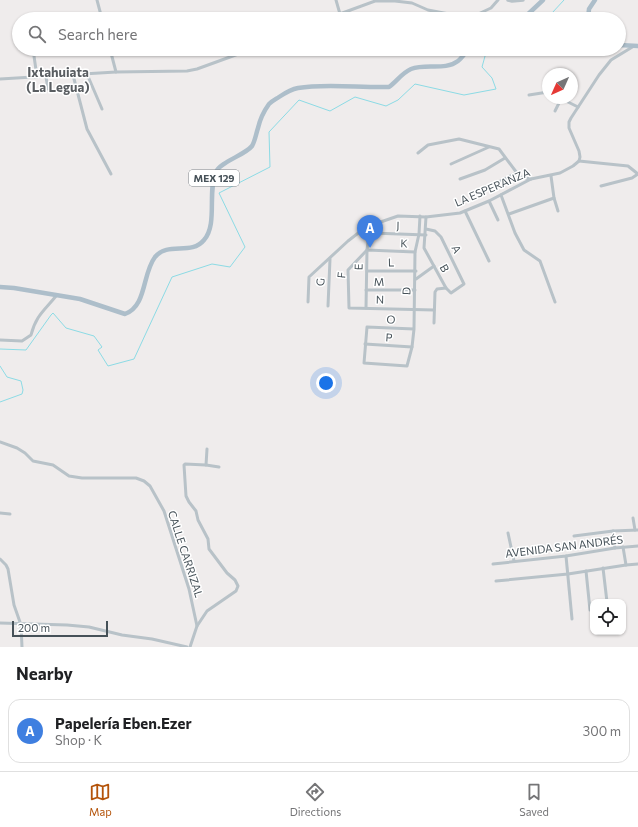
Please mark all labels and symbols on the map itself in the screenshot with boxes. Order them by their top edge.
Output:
district label: Ixtahuiata (La Legua) [26,64,90,95]
north arrow [542,68,578,104]
street label: LA ESPERANZA [452,165,532,209]
road number: MEX 129 [189,170,239,186]
pin: A [357,215,383,248]
street label: J [396,218,400,233]
street label: K [400,236,409,250]
street label: A [449,243,465,256]
street label: L [388,255,394,269]
street label: B [438,262,452,274]
street label: E [351,264,365,270]
street label: F [334,271,348,279]
street label: M [374,275,384,288]
street label: G [313,278,327,286]
street label: D [399,287,413,295]
street label: N [376,292,384,306]
street label: O [386,312,396,326]
street label: P [385,330,393,344]
your location [316,373,336,393]
street label: CALLE CARRIZAL [166,509,206,599]
street label: AVENIDA SAN ANDRÉS [504,531,624,560]
scale bar [12,619,108,638]

